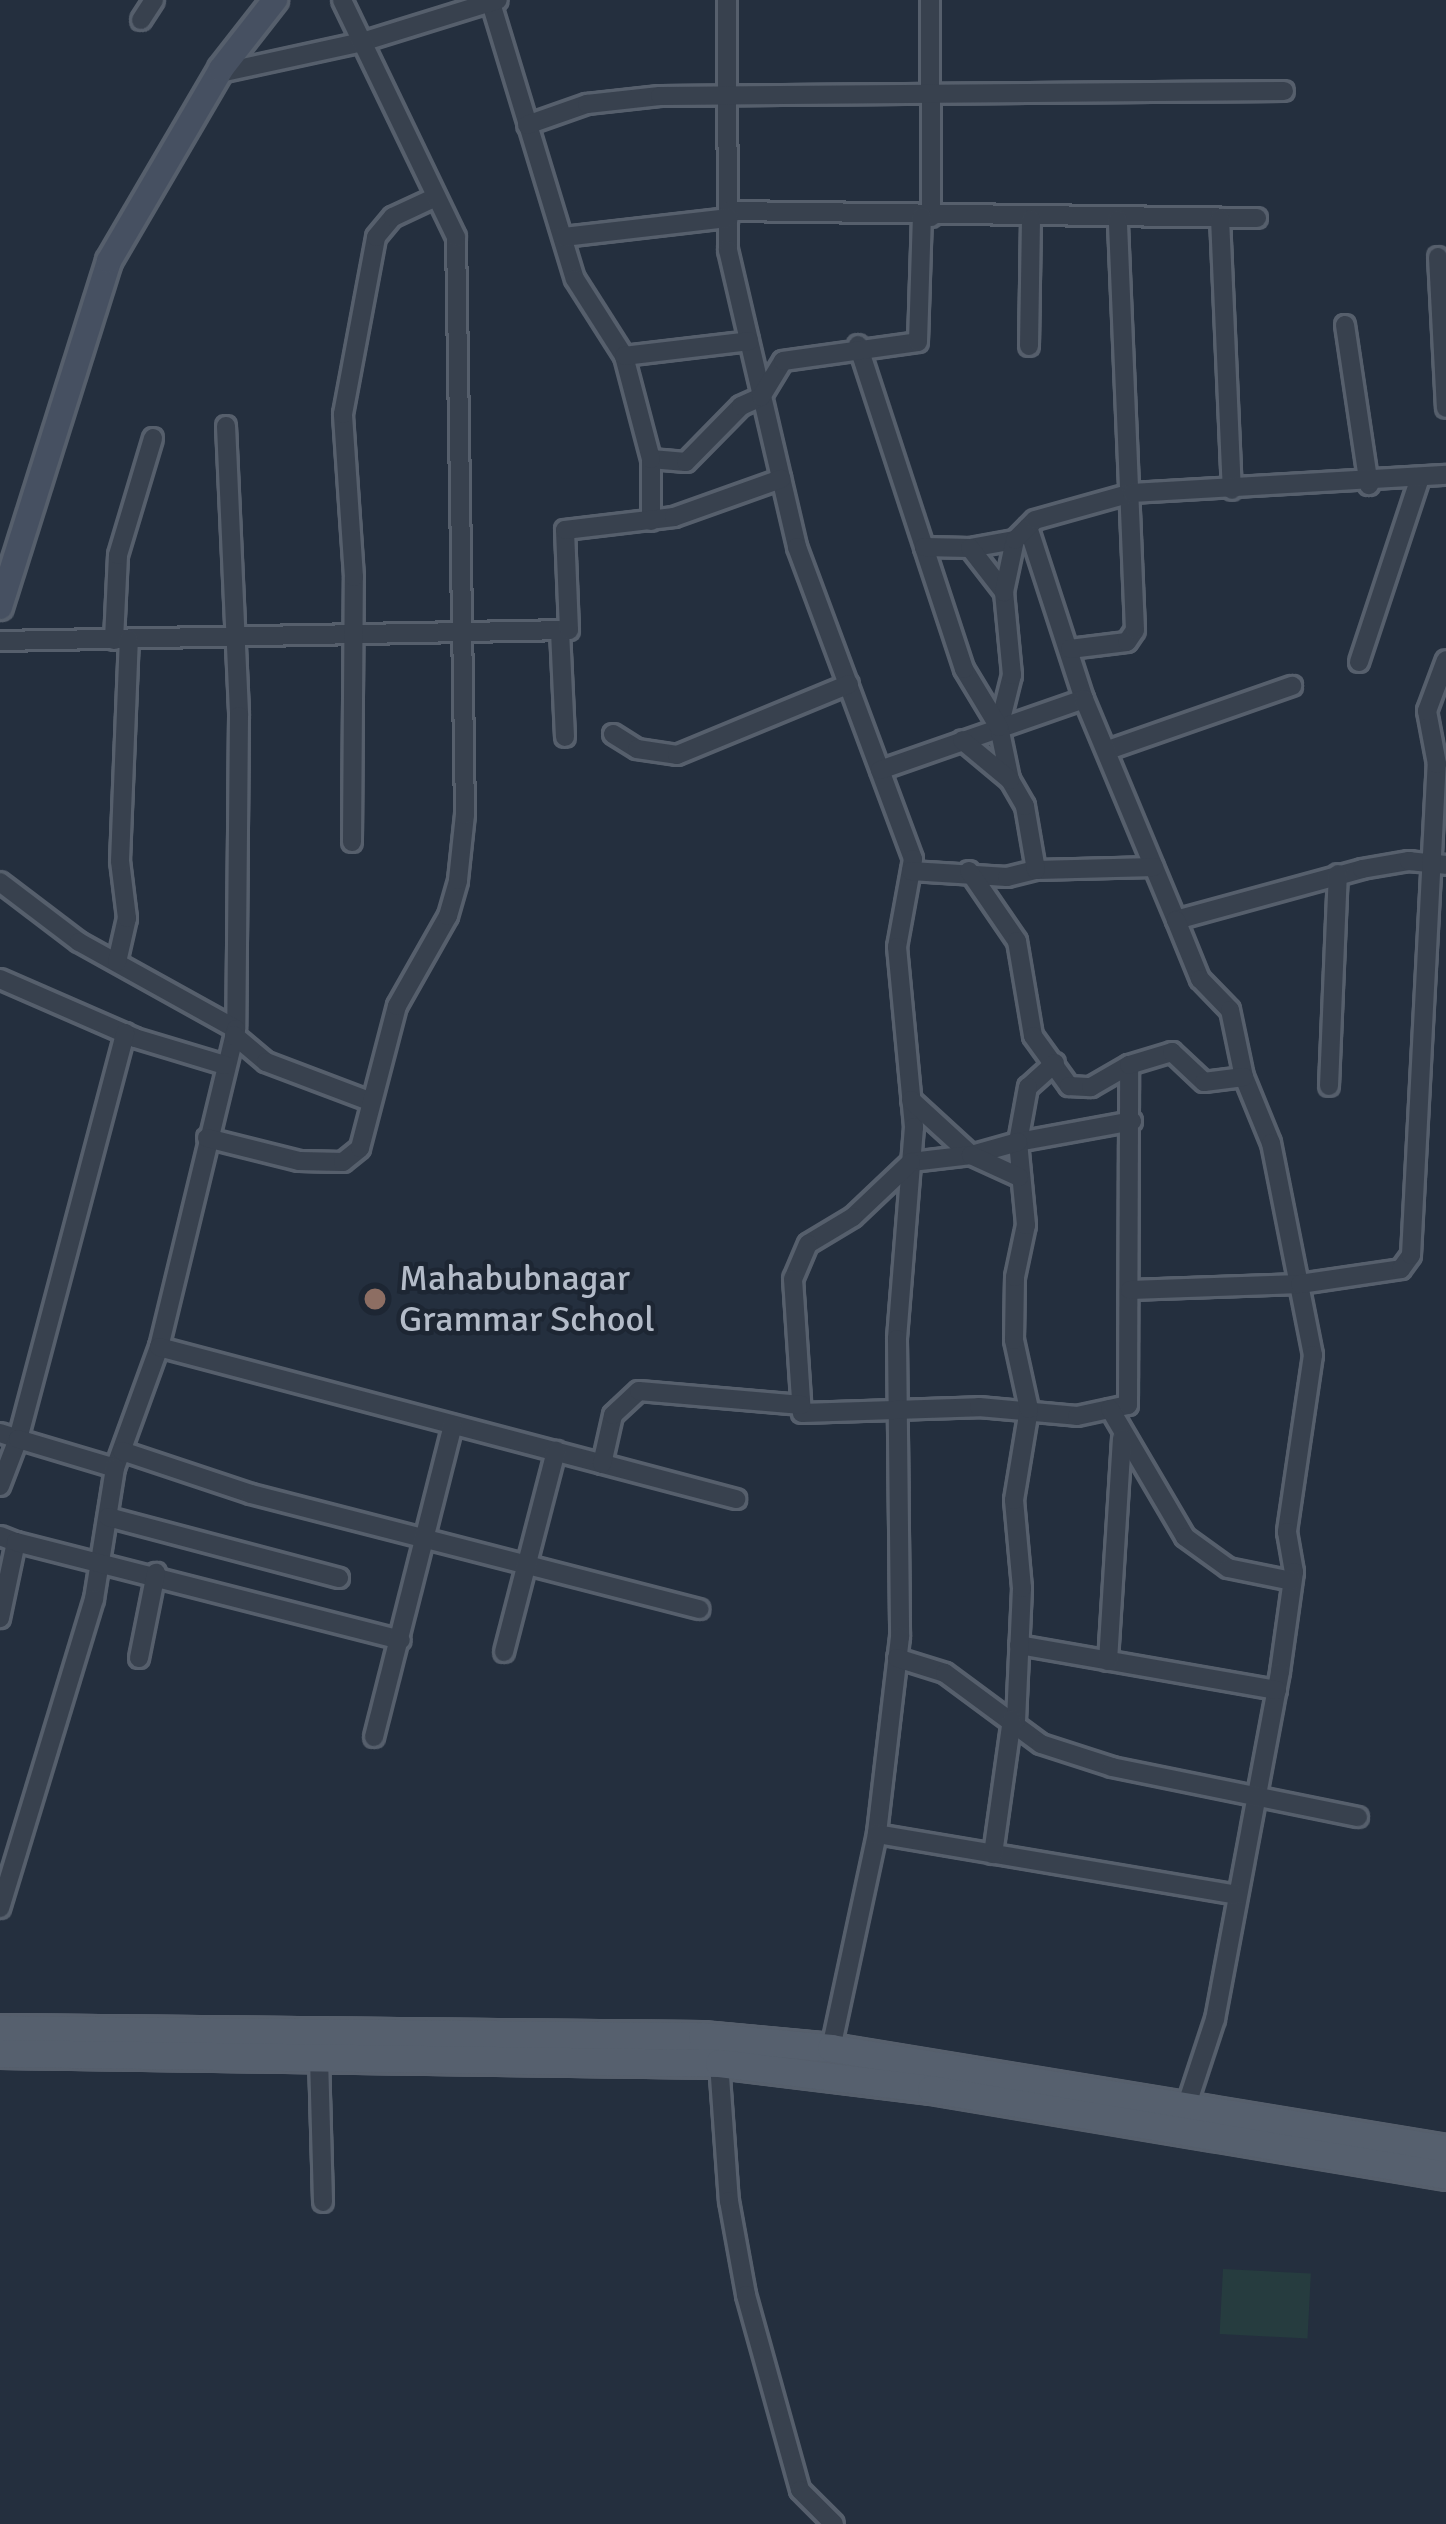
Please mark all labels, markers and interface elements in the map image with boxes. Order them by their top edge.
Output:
place label: Mahabubnagar Grammar School [399,1256,655,1341]
marker: Mahabubnagar Grammar School [362,1286,388,1312]

